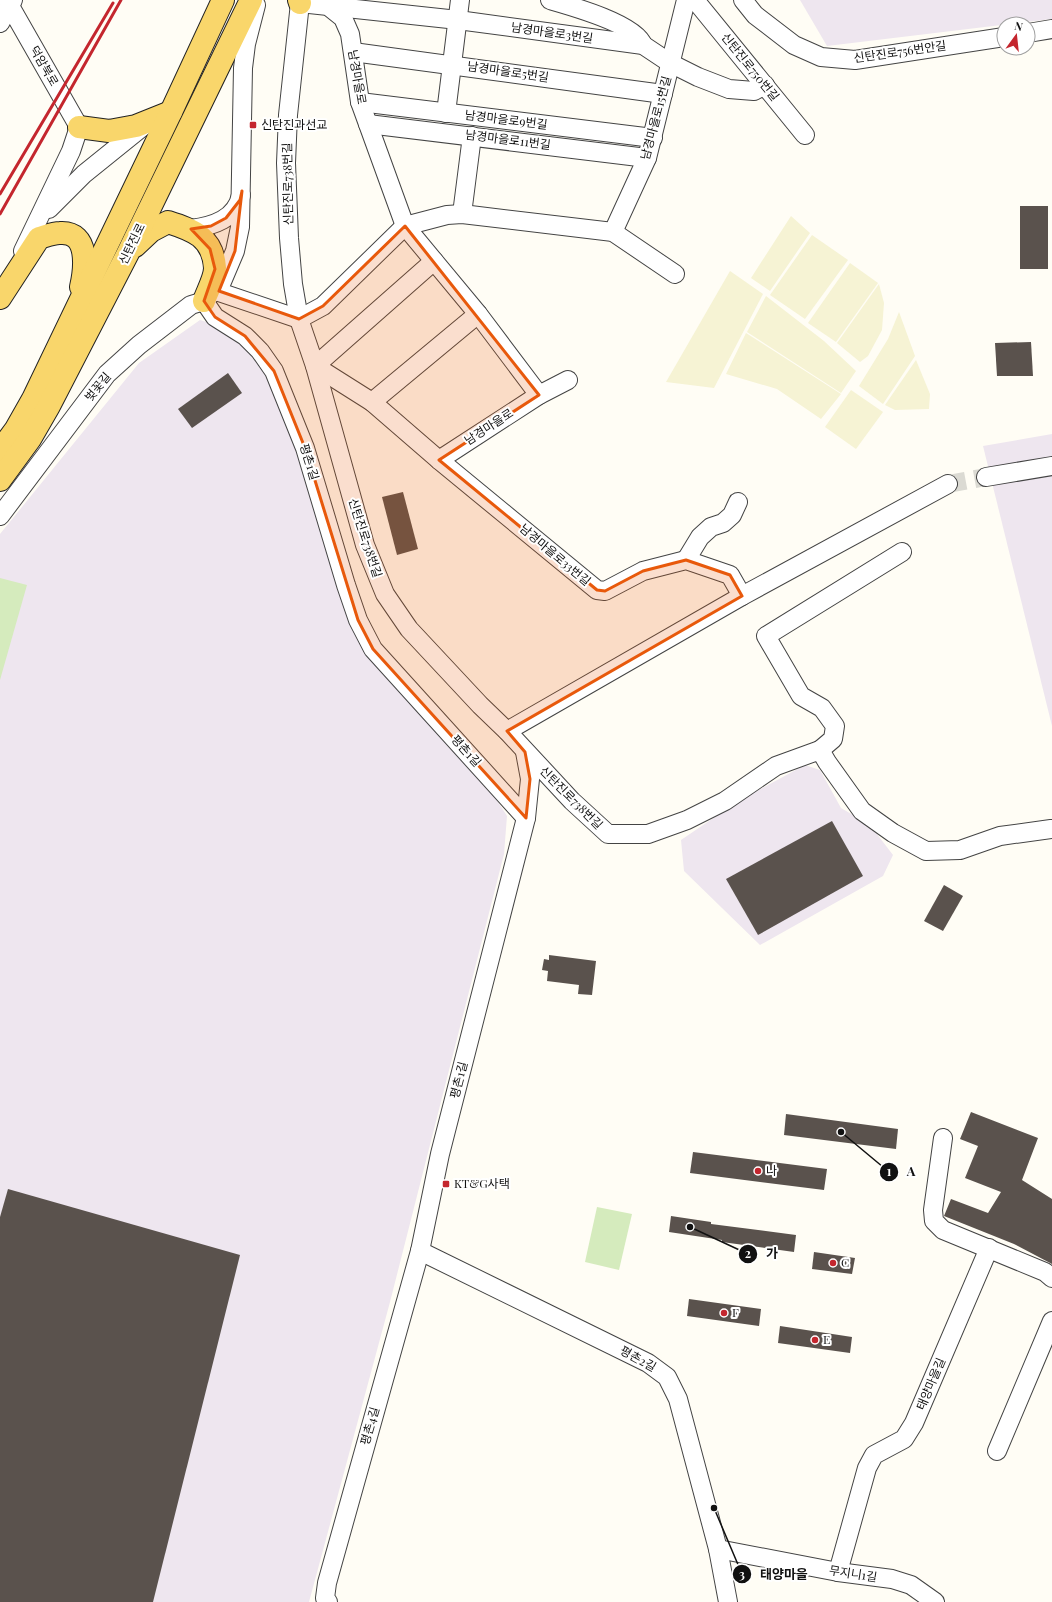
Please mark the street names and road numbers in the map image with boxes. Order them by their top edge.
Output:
street label: 남경마을로3번길 [510,18,594,46]
street label: 신탄진로750번길 [718,29,783,104]
street label: 신탄진로756번안길 [853,37,947,65]
street label: 덕암북로 [27,42,63,89]
street label: 남경마을로 [345,48,371,105]
street label: 남경마을로5번길 [466,57,550,85]
street label: 남경마을로15번길 [636,74,674,162]
street label: 남경마을로9번길 [464,106,548,132]
street label: 남경마을로11번길 [464,126,552,152]
street label: 신탄진로738번길 [278,143,296,226]
street label: 신탄진로 [114,220,148,267]
street label: 벚꽃길 [80,369,114,404]
street label: 남경마을로 [461,404,516,448]
street label: 평촌1길 [297,441,323,482]
street label: 신탄진로738번길 [346,496,386,580]
street label: 남경마을로33번길 [517,520,595,589]
street label: 평촌1길 [448,731,485,770]
street label: 신탄진로738번길 [537,762,607,832]
street label: 평촌1길 [446,1060,470,1100]
street label: 평촌2길 [618,1342,659,1375]
street label: 태양마을길 [912,1355,948,1412]
street label: 평촌4길 [356,1405,382,1447]
street label: 무지니1길 [828,1561,878,1585]

